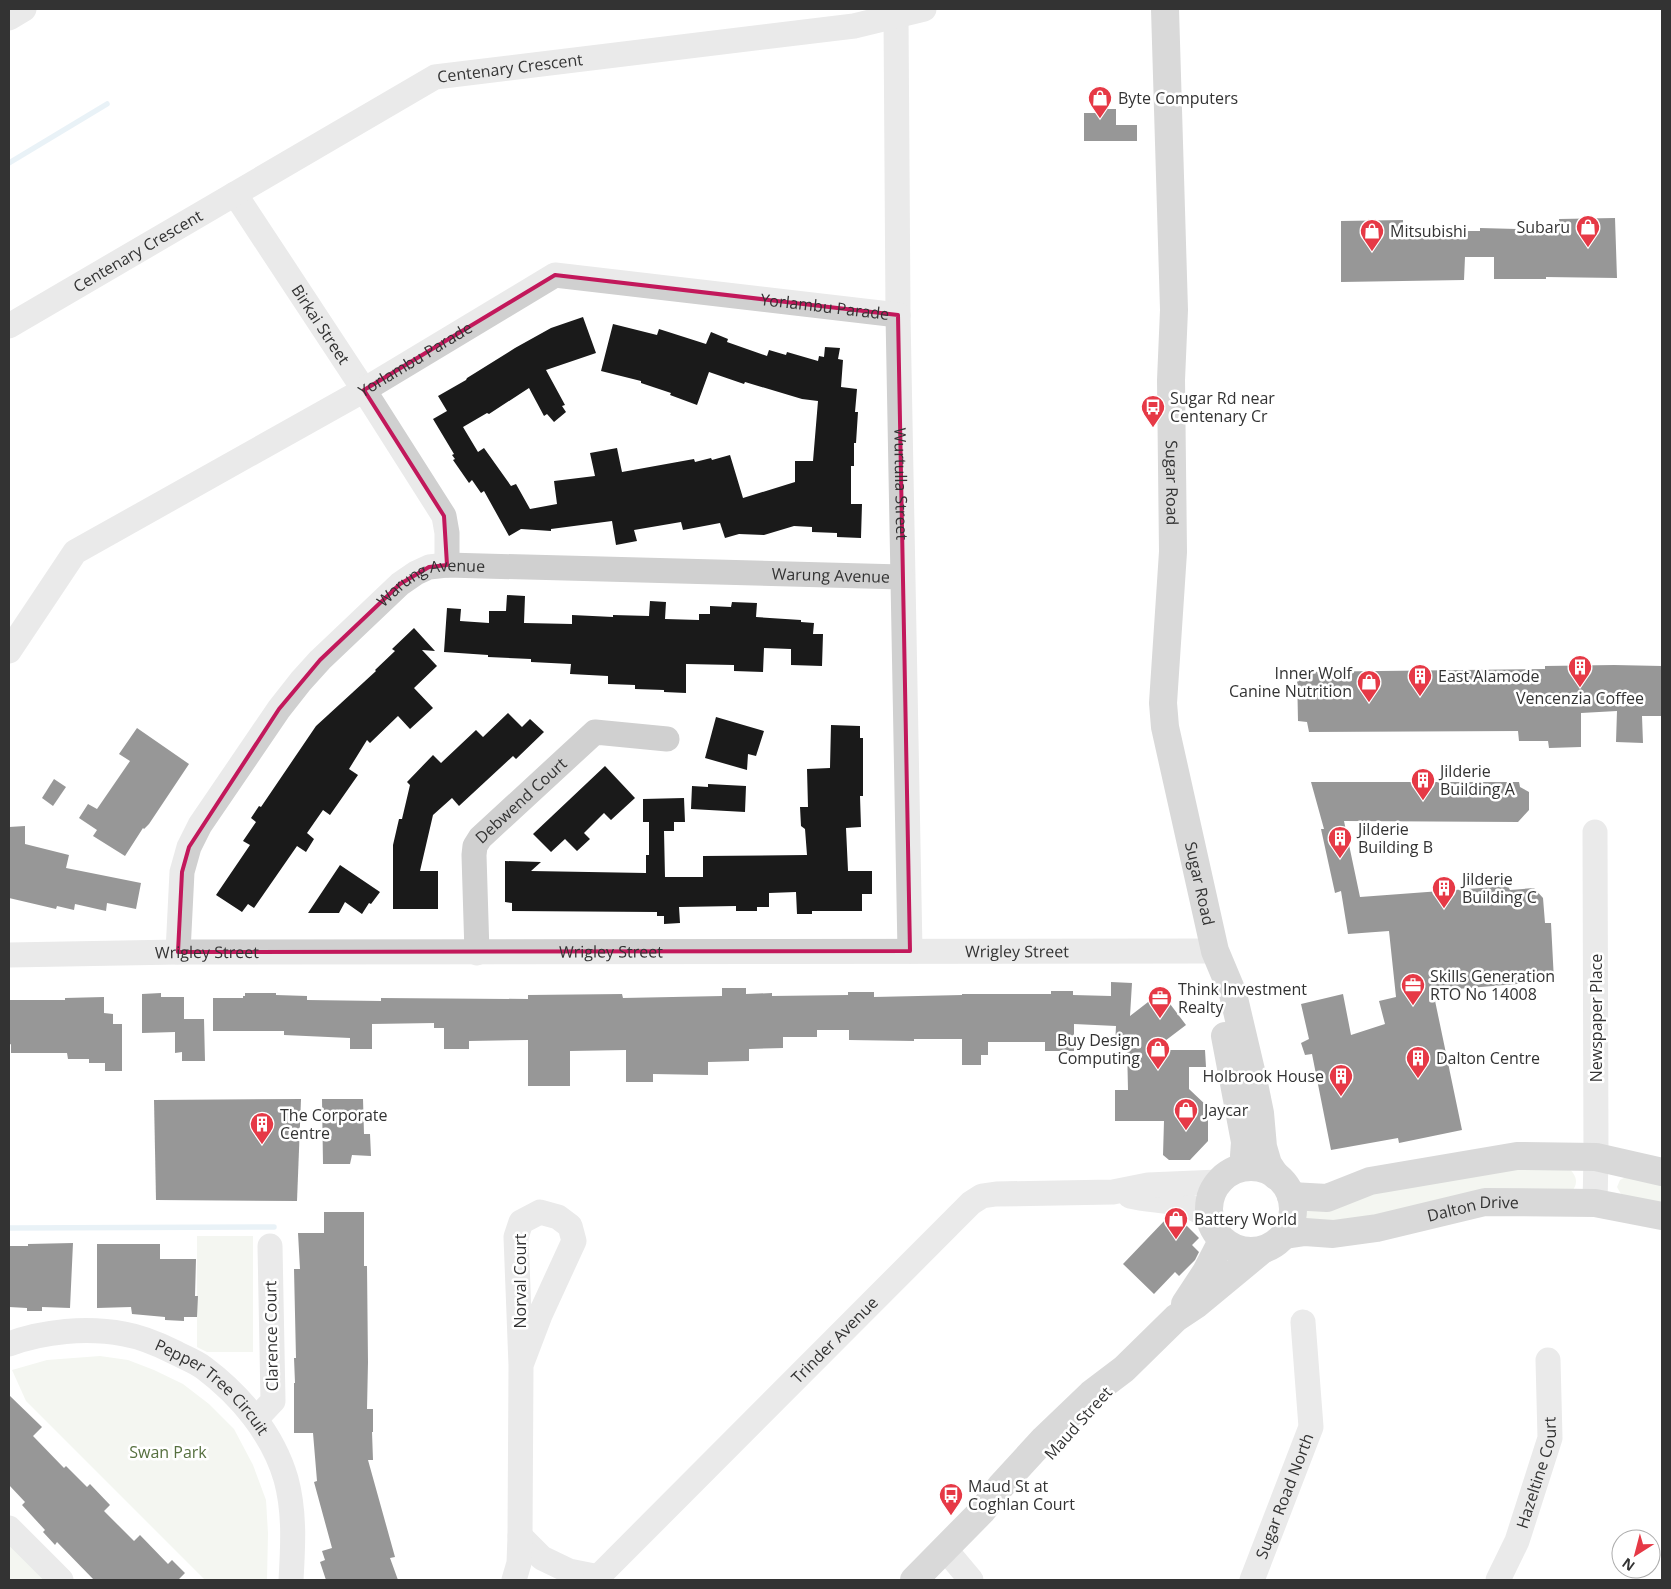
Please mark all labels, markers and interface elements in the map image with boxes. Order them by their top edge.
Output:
street label: Centenary Crescent [436,48,584,88]
shop icon: Byte Computers [1087,85,1113,119]
place label: Byte Computers [1118,87,1238,109]
street label: Centenary Crescent [69,204,207,297]
shop icon: Subaru [1575,214,1601,248]
place label: Subaru [1516,216,1570,238]
shop icon: Mitsubishi [1359,218,1385,252]
place label: Mitsubishi [1390,220,1467,242]
street label: Birkai Street [287,280,355,369]
street label: Yorlambu Parade [759,288,890,325]
street label: Yorlambu Parade [354,316,476,402]
place label: Sugar Rd near Centenary Cr [1170,387,1275,427]
bus stop icon: Sugar Rd near Centenary Cr [1140,394,1166,428]
street label: Wurtulla Street [889,428,913,541]
street label: Sugar Road [1161,440,1184,525]
street label: Warung Avenue [372,554,485,612]
street label: Warung Avenue [771,563,890,588]
building icon: Vencenzia Coffee [1567,654,1593,688]
place label: Inner Wolf Canine Nutrition [1229,662,1354,702]
building icon: East Alamode [1407,663,1433,697]
place label: East Alamode [1438,665,1540,687]
shop icon: Inner Wolf Canine Nutrition [1356,669,1382,703]
place label: Vencenzia Coffee [1516,687,1644,709]
street label: Debwend Court [470,752,572,848]
place label: Jilderie Building A [1438,760,1516,800]
building icon: Jilderie Building A [1410,767,1436,801]
place label: Jilderie Building B [1356,818,1433,858]
building icon: Jilderie Building B [1327,825,1353,859]
street label: Sugar Road [1180,840,1220,927]
place label: Jilderie Building C [1460,868,1537,908]
building icon: Jilderie Building C [1431,875,1457,909]
street label: Wrigley Street [965,940,1069,962]
street label: Wrigley Street [155,941,259,963]
street label: Wrigley Street [559,941,663,963]
street label: Newspaper Place [1585,954,1607,1082]
place label: Skills Generation RTO No 14008 [1430,965,1555,1005]
office icon: Skills Generation RTO No 14008 [1400,972,1426,1006]
place label: Think Investment Realty [1178,978,1307,1018]
office icon: Think Investment Realty [1147,985,1173,1019]
place label: Buy Design Computing [1057,1029,1140,1069]
shop icon: Buy Design Computing [1145,1036,1171,1070]
building icon: Dalton Centre [1405,1045,1431,1079]
place label: Dalton Centre [1436,1047,1540,1069]
building icon: Holbrook House [1328,1063,1354,1097]
place label: Holbrook House [1203,1065,1324,1087]
shop icon: Jaycar [1173,1097,1199,1131]
place label: Jaycar [1202,1099,1249,1121]
place label: The Corporate Centre [280,1104,388,1144]
building icon: The Corporate Centre [249,1111,275,1145]
street label: Dalton Drive [1425,1191,1519,1227]
shop icon: Battery World [1163,1206,1189,1240]
place label: Battery World [1194,1208,1297,1230]
street label: Norval Court [509,1233,531,1329]
street label: Clarence Court [259,1280,283,1392]
street label: Trinder Avenue [786,1292,883,1388]
street label: Pepper Tree Circuit [152,1334,274,1439]
street label: Maud Street [1039,1381,1117,1464]
street label: Hazeltine Court [1511,1416,1561,1531]
street label: Sugar Road North [1250,1430,1319,1562]
park label: Swan Park [129,1441,207,1463]
place label: Maud St at Coghlan Court [968,1475,1075,1515]
bus stop icon: Maud St at Coghlan Court [938,1482,964,1516]
north arrow [1611,1529,1661,1579]
text: N [1618,1554,1638,1576]

